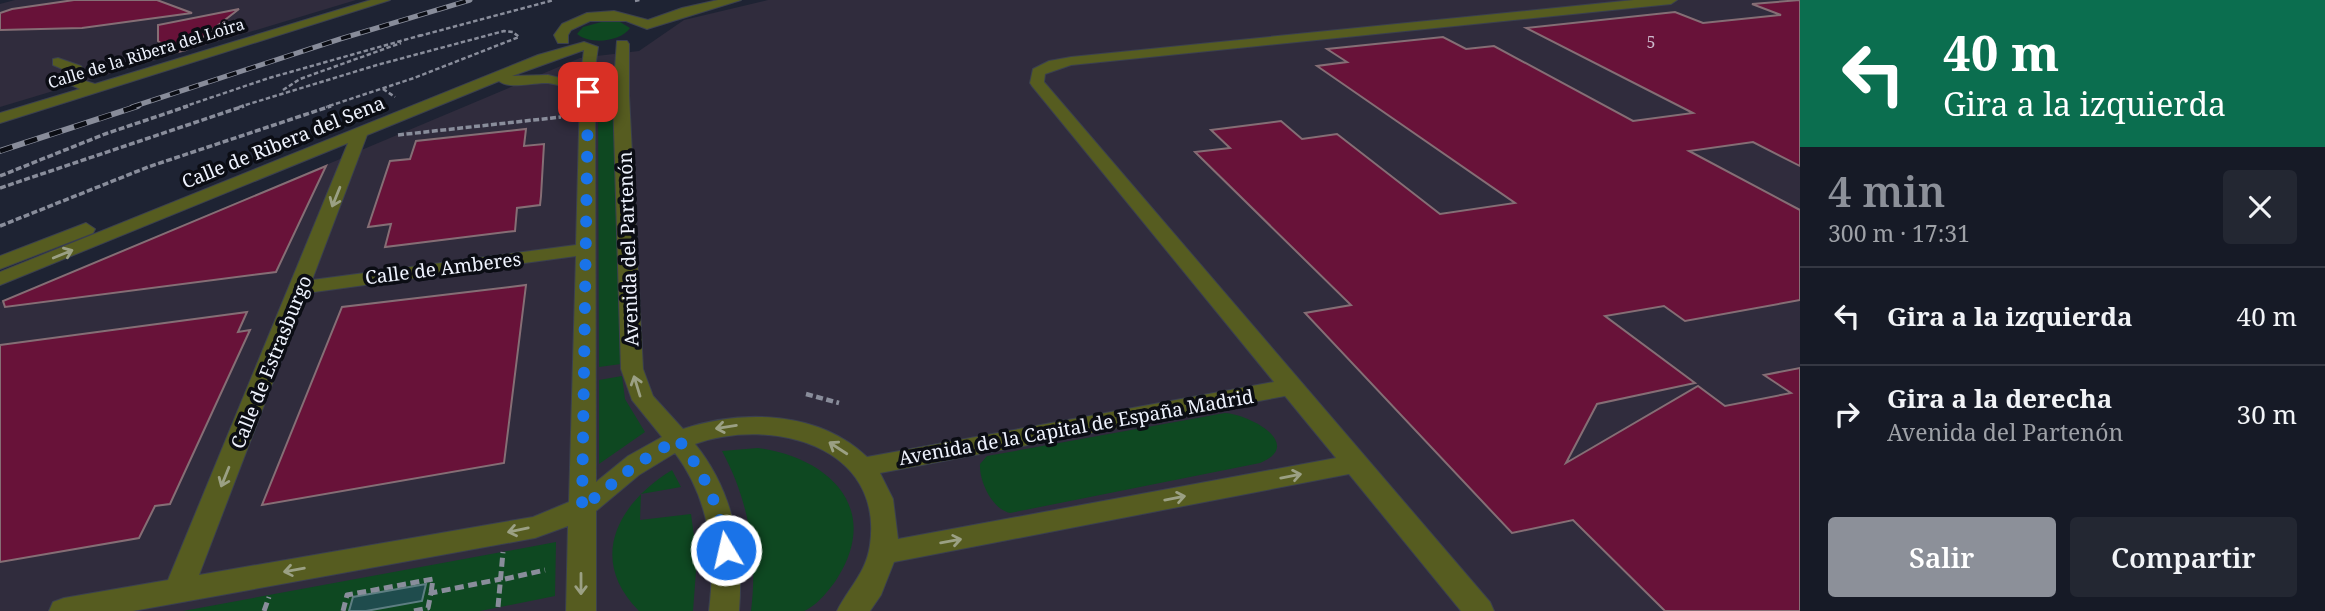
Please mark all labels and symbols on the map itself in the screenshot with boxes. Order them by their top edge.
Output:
street label: Calle de la Ribera del Loira [45,13,247,93]
house number: 5 [1647,31,1655,53]
pin [558,62,618,122]
street label: Calle de Ribera del Sena [178,89,388,195]
street label: Avenida del Partenón [612,151,644,347]
one-way arrow [328,186,341,207]
one-way arrow [52,246,74,259]
street label: Calle de Amberes [364,246,522,290]
street label: Calle de Estrasburgo [224,271,318,453]
one-way arrow [629,376,642,398]
street label: Avenida de la Capital de España Madrid [896,383,1256,471]
one-way arrow [715,421,738,434]
one-way arrow [829,441,849,455]
one-way arrow [217,465,230,487]
one-way arrow [1279,469,1302,482]
one-way arrow [1163,491,1186,504]
position arrow [689,513,763,587]
one-way arrow [507,524,530,538]
one-way arrow [939,534,962,547]
one-way arrow [283,564,306,577]
one-way arrow [574,572,588,595]

